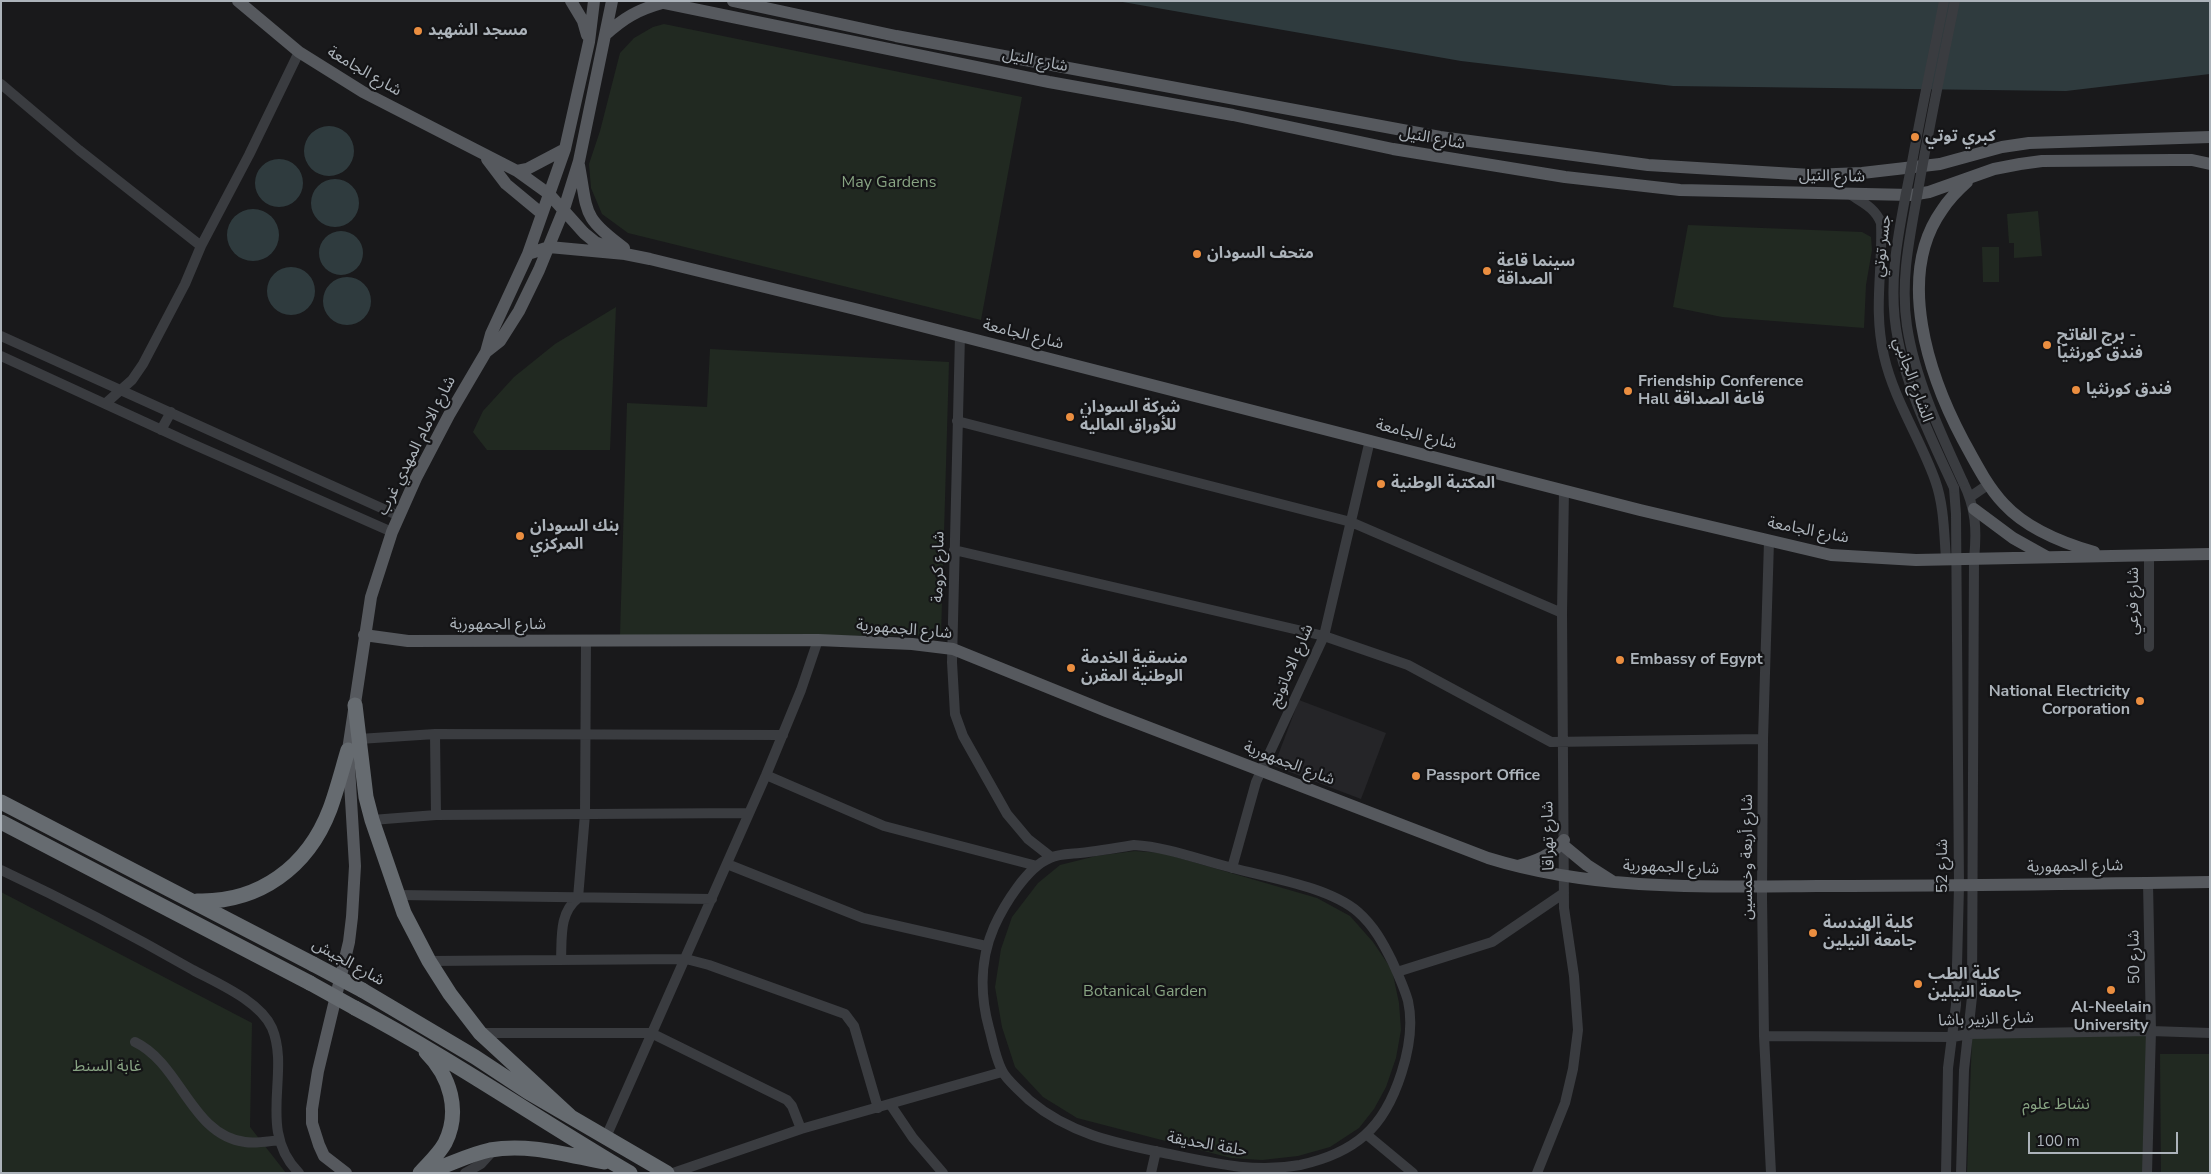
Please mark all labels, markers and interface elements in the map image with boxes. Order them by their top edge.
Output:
place label: مسجد الشهيد [428,21,528,41]
marker: مسجد الشهيد [412,25,424,37]
street label: شارع الجامعة [323,43,405,101]
street label: شارع النيل [1001,45,1069,77]
street label: شارع النيل [1398,124,1466,154]
place label: كبري توتي [1925,127,1996,147]
marker: كبري توتي [1909,131,1921,143]
street label: شارع النيل [1799,167,1865,187]
park label: May Gardens [842,173,936,193]
street label: جسر توتي [1870,214,1896,278]
place label: متحف السودان [1207,244,1314,264]
marker: متحف السودان [1191,248,1203,260]
place label: سينما قاعة الصداقة [1497,252,1575,290]
marker: سينما قاعة الصداقة [1481,265,1493,277]
street label: شارع الجامعة [981,316,1065,354]
place label: برج الفاتح - فندق كورنثيا [2057,326,2143,364]
street label: الشارع الجانبي [1888,335,1936,425]
marker: برج الفاتح - فندق كورنثيا [2041,339,2053,351]
place label: Friendship Conference Hall قاعة الصداقة [1638,372,1803,410]
street label: شارع الامام المهدي غرب [374,373,460,519]
place label: فندق كورنثيا [2086,380,2172,400]
marker: فندق كورنثيا [2070,384,2082,396]
marker: Friendship Conference Hall قاعة الصداقة [1622,385,1634,397]
place label: شركة السودان للأوراق المالية [1080,398,1181,436]
marker: شركة السودان للأوراق المالية [1064,411,1076,423]
street label: شارع الجامعة [1374,416,1458,454]
place label: المكتبة الوطنية [1391,474,1495,494]
marker: المكتبة الوطنية [1375,478,1387,490]
street label: شارع الجامعة [1766,514,1850,548]
place label: بنك السودان المركزي [530,517,619,555]
marker: بنك السودان المركزي [514,530,526,542]
street label: شارع كرومة [929,531,949,603]
street label: شارع فرعي [2124,567,2144,635]
street label: شارع الجمهورية [450,615,546,635]
street label: شارع الجمهورية [855,616,953,644]
street label: شارع الاماتونج [1266,622,1318,710]
place label: منسقية الخدمة الوطنية المقرن [1081,649,1188,687]
place label: Embassy of Egypt [1630,650,1763,670]
marker: Embassy of Egypt [1614,654,1626,666]
marker: منسقية الخدمة الوطنية المقرن [1065,662,1077,674]
place label: National Electricity Corporation [1989,682,2130,720]
marker: National Electricity Corporation [2134,695,2146,707]
street label: شارع الجمهورية [1241,738,1337,790]
place label: Passport Office [1426,766,1540,786]
marker: Passport Office [1410,770,1422,782]
street label: شارع أربعة وخمسين [1738,794,1758,920]
street label: شارع تهراقا [1539,801,1559,871]
street label: شارع 52 [1933,839,1953,893]
street label: شارع الجمهورية [1623,857,1719,879]
street label: شارع الجمهورية [2027,857,2123,877]
place label: كلية الهندسة جامعة النيلين [1823,914,1916,952]
marker: كلية الهندسة جامعة النيلين [1807,927,1819,939]
street label: شارع 50 [2125,930,2145,984]
street label: شارع الجيش [308,935,388,991]
place label: كلية الطب جامعة النيلين [1928,965,2021,1003]
marker: كلية الطب جامعة النيلين [1912,978,1924,990]
park label: Botanical Garden [1083,982,1207,1002]
marker: Al-Neelain University [2105,984,2117,996]
place label: Al-Neelain University [2071,998,2151,1036]
street label: شارع الزبير باشا [1938,1009,2034,1031]
park label: غابة السنط [72,1057,142,1077]
park label: نشاط علوم [2022,1095,2090,1115]
scale bar [2031,1122,2181,1154]
street label: حلقة الحديقة [1165,1128,1249,1162]
text: 100 m [2036,1131,2080,1151]

